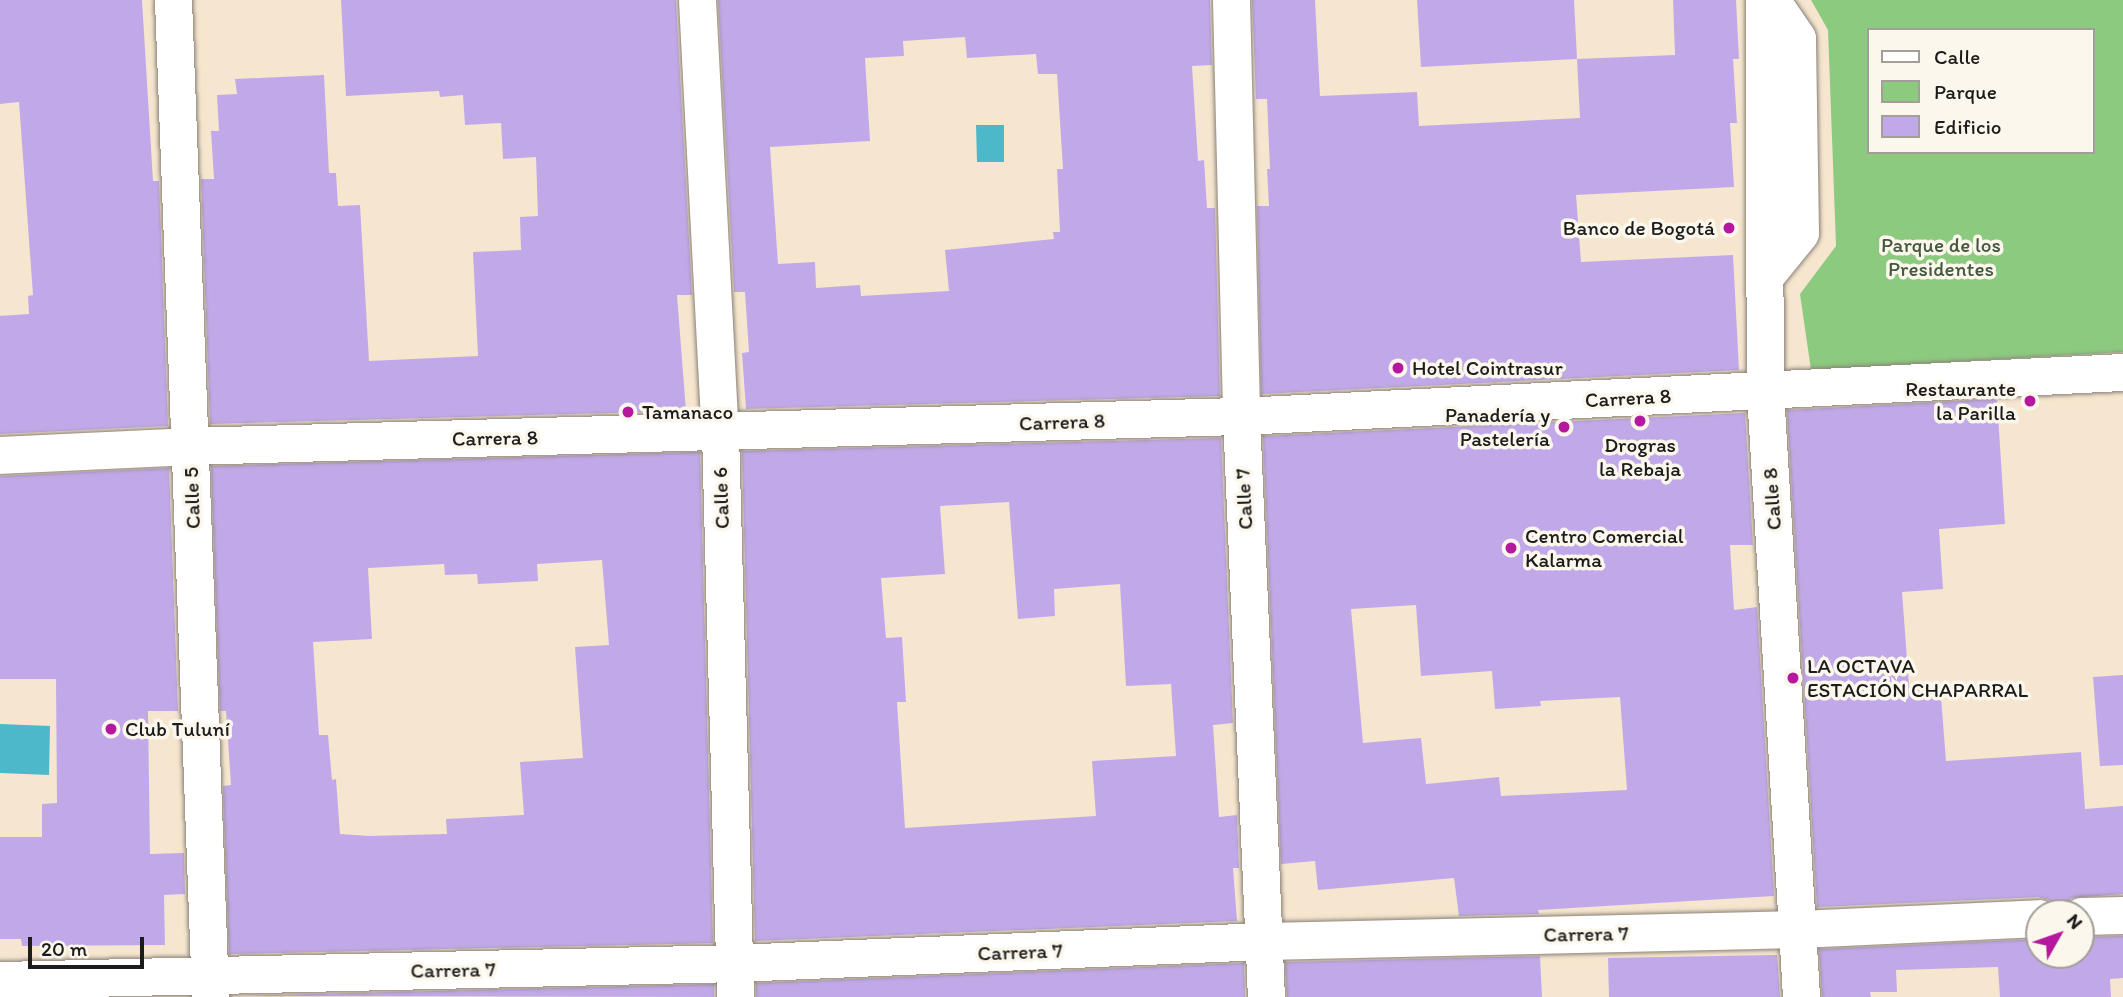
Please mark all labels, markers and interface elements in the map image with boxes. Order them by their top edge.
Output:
legend [1868,28,2095,154]
text: Calle [1934,44,1980,69]
text: Parque [1934,79,1997,104]
text: Edificio [1934,114,2002,139]
place label: Banco de Bogotá [1563,215,1715,241]
marker: Banco de Bogotá [1721,220,1737,236]
park label: Parque de los Presidentes [1881,232,2001,282]
place label: Hotel Cointrasur [1412,355,1563,381]
marker: Hotel Cointrasur [1390,360,1406,376]
place label: Restaurante la Parilla [1905,376,2016,426]
street label: Carrera 8 [1584,383,1672,413]
marker: Restaurante la Parilla [2022,393,2038,409]
place label: Tamanaco [642,399,733,425]
place label: Panadería y Pastelería [1445,402,1550,452]
marker: Tamanaco [620,404,636,420]
street label: Carrera 8 [1019,408,1105,436]
marker: Drogras la Rebaja [1632,413,1648,429]
marker: Panadería y Pastelería [1556,419,1572,435]
street label: Carrera 8 [452,425,538,451]
place label: Drogras la Rebaja [1599,432,1681,482]
street label: Calle 5 [178,467,206,529]
street label: Calle 6 [707,467,735,529]
street label: Calle 8 [1757,467,1787,531]
street label: Calle 7 [1230,468,1258,530]
place label: Centro Comercial Kalarma [1525,523,1684,573]
marker: Centro Comercial Kalarma [1503,540,1519,556]
place label: LA OCTAVA ESTACIÓN CHAPARRAL [1807,653,2028,703]
marker: LA OCTAVA ESTACIÓN CHAPARRAL [1785,670,1801,686]
place label: Club Tuluní [125,716,228,742]
marker: Club Tuluní [103,721,119,737]
north arrow [2025,899,2095,969]
text: N [2062,909,2088,934]
street label: Carrera 7 [1543,921,1629,947]
scale bar [32,923,147,967]
text: 20 m [41,936,87,961]
street label: Carrera 7 [977,938,1063,966]
street label: Carrera 7 [410,957,496,983]

